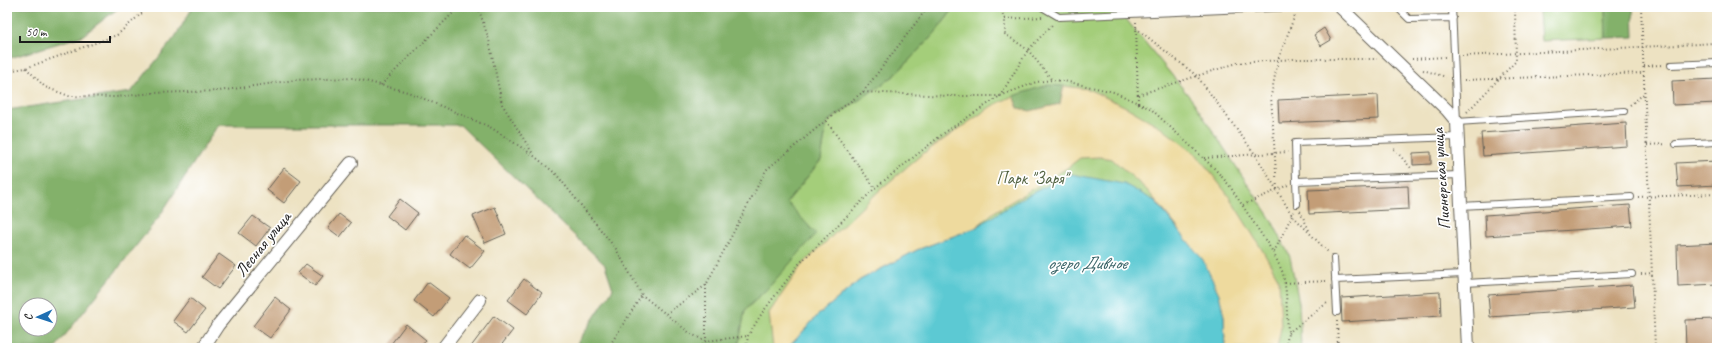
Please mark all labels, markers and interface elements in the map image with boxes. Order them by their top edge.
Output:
scale bar [20,18,110,44]
text: 50 m [26,24,48,40]
street label: Пионерская улица [1427,126,1455,230]
park label: Парк "Заря" [997,168,1071,189]
street label: Лесная улица [230,206,297,281]
water label: озеро Дивное [1048,252,1130,275]
north arrow [18,297,58,337]
text: С [21,313,35,321]

